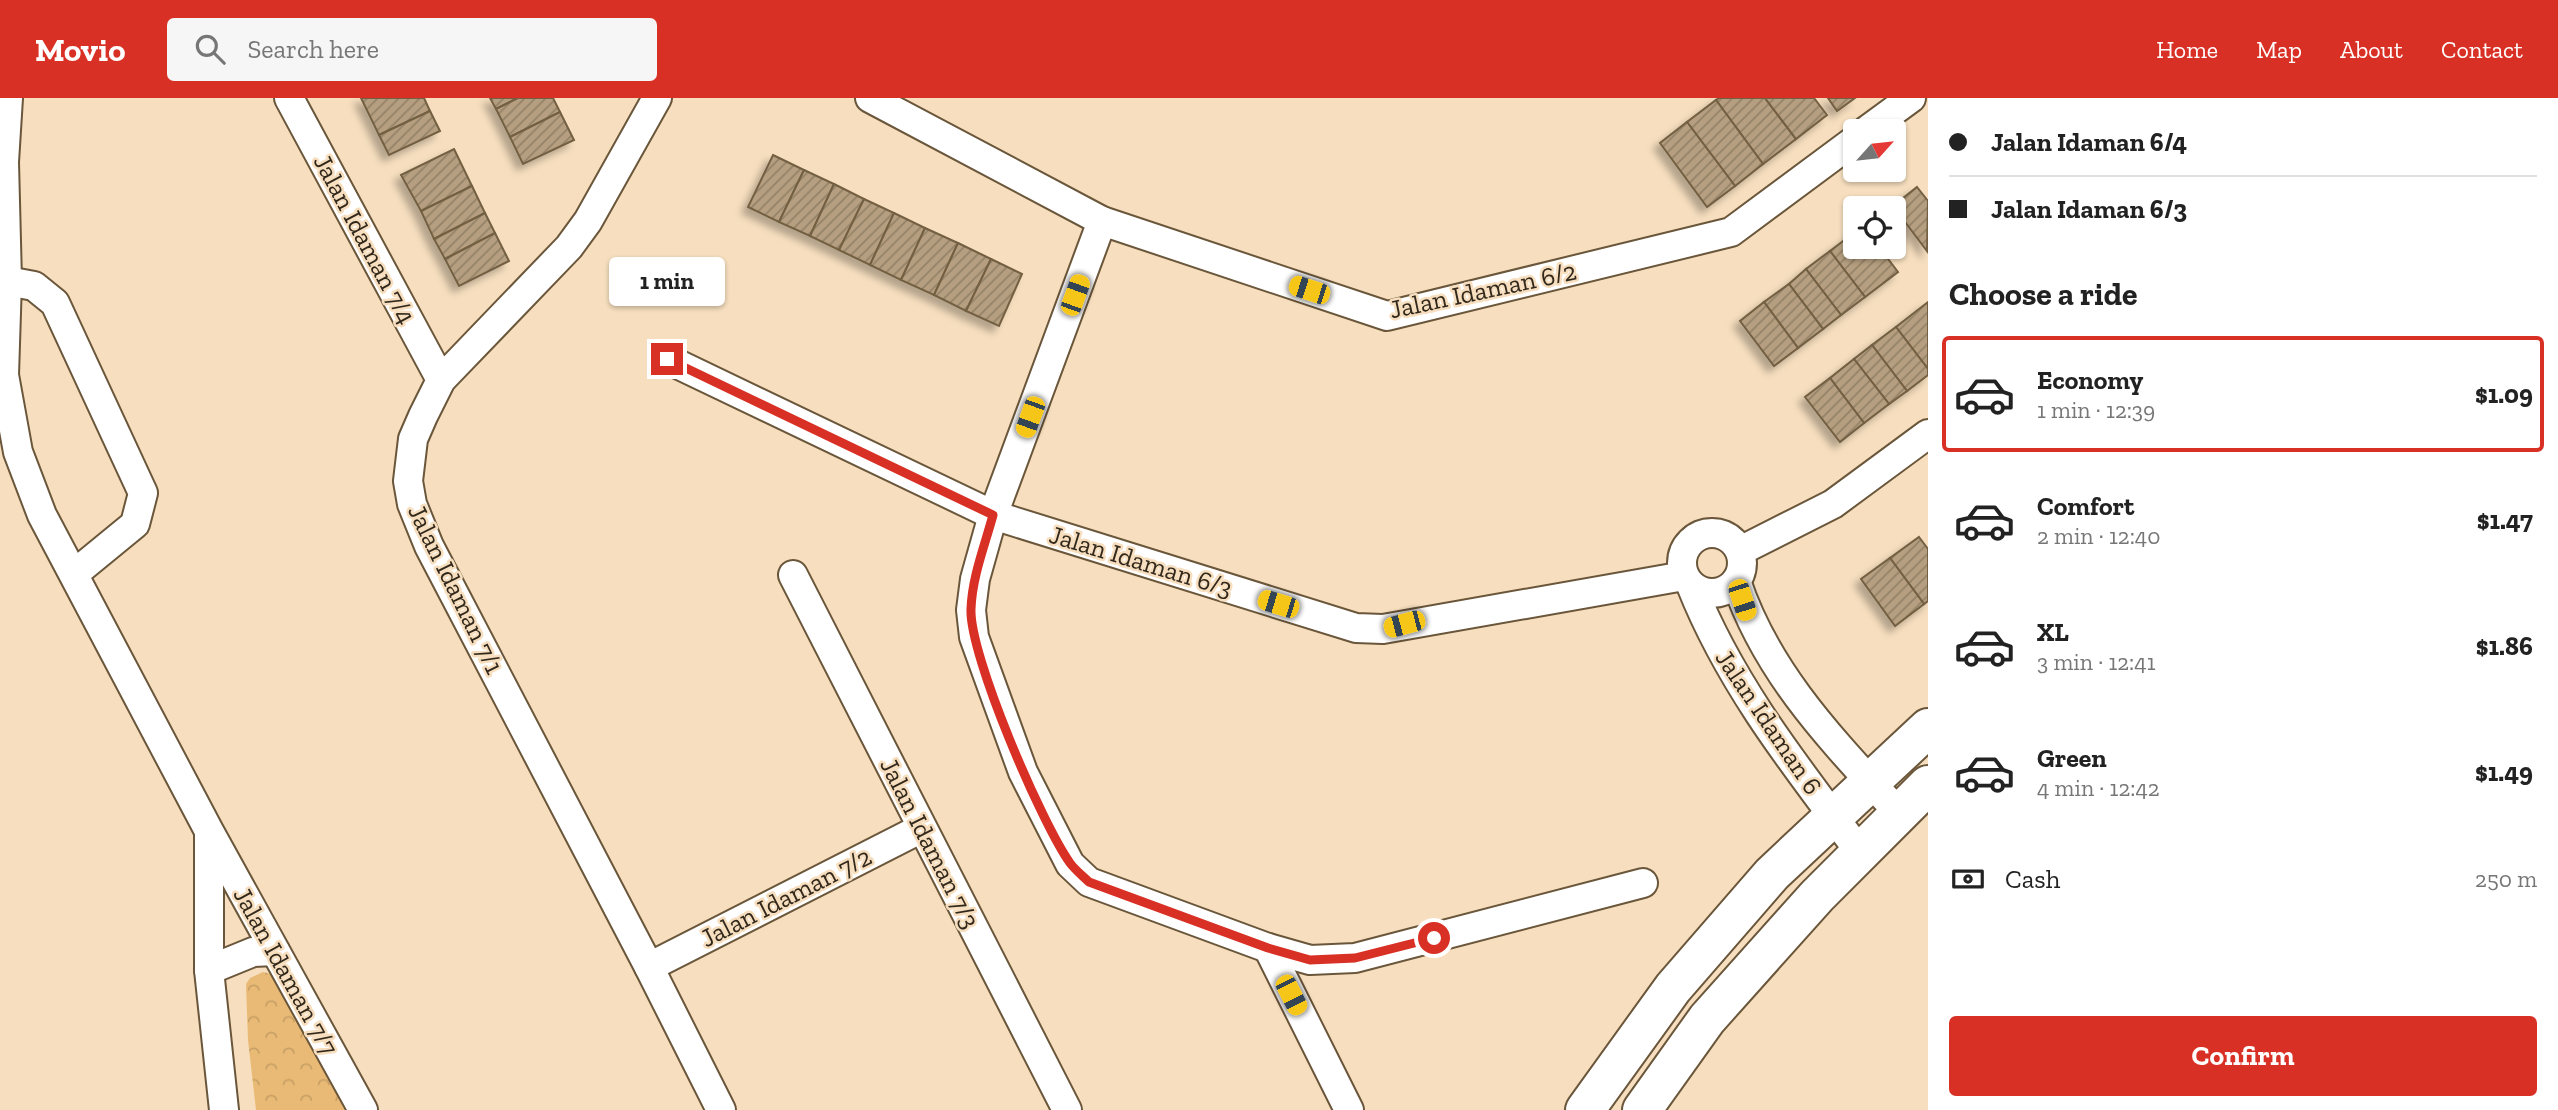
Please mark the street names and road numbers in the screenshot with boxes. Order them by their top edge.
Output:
street label: Jalan Idaman 7/4 [307,149,423,329]
street label: Jalan Idaman 6/2 [1387,255,1579,325]
street label: Jalan Idaman 7/1 [401,499,511,679]
street label: Jalan Idaman 6/3 [1046,518,1236,604]
street label: Jalan Idaman 6 [1709,643,1829,801]
street label: Jalan Idaman 7/3 [873,752,987,934]
street label: Jalan Idaman 7/2 [695,840,877,954]
street label: Jalan Idaman 7/7 [227,881,345,1061]

